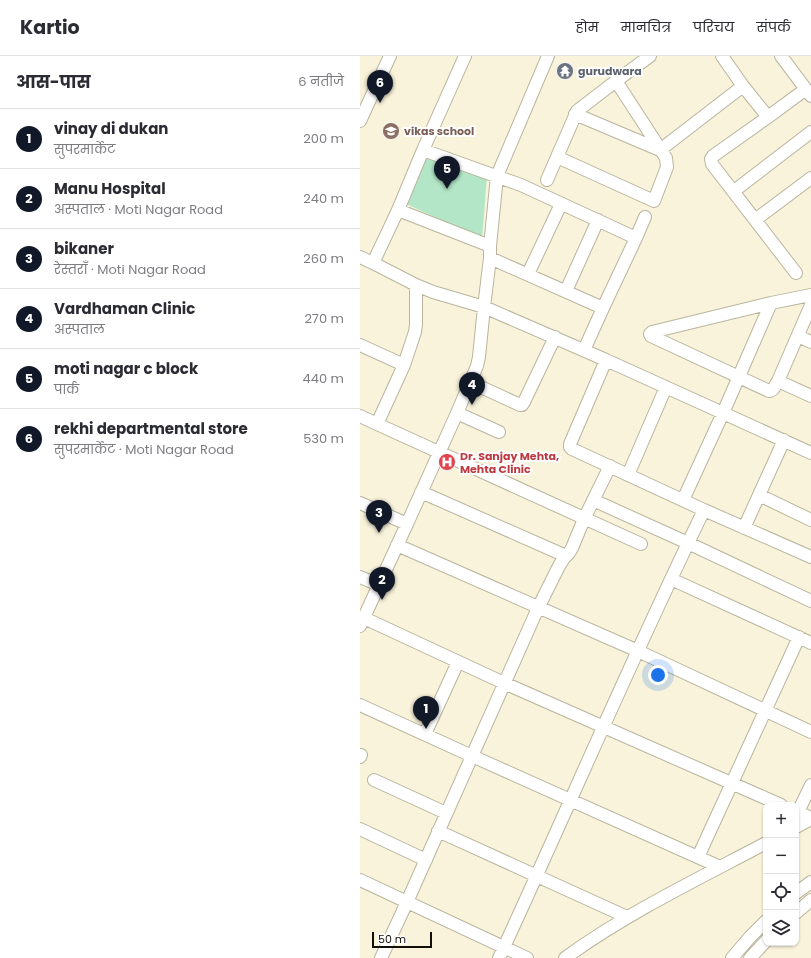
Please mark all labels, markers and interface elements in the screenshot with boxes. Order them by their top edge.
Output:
text: Kartio [20,14,80,41]
text: होम [575,17,599,37]
text: मानचित्र [621,17,671,37]
text: परिचय [693,17,734,37]
text: संपर्क [756,17,791,37]
temple icon: gurudwara [555,61,575,81]
place label: gurudwara [578,63,642,79]
text: आस-पास [16,70,91,94]
pin: 6 [367,70,393,103]
text: 6 नतीजे [298,72,344,91]
text: vinay di dukan [54,118,168,139]
school or university icon: vikas school [381,121,401,141]
place label: vikas school [404,123,474,139]
text: 1 [27,129,31,148]
text: 200 m [303,129,344,148]
text: सुपरमार्केट [54,140,116,159]
pin: 5 [434,156,460,189]
text: Manu Hospital [54,178,166,199]
text: 2 [25,189,33,208]
text: 240 m [303,189,344,208]
text: अस्पताल · Moti Nagar Road [54,200,223,219]
text: bikaner [54,238,114,259]
text: 3 [25,249,33,268]
text: 260 m [303,249,344,268]
text: रेस्तराँ · Moti Nagar Road [54,260,206,279]
text: Vardhaman Clinic [54,298,195,319]
text: 4 [25,309,33,328]
text: 270 m [304,309,344,328]
text: अस्पताल [54,320,105,339]
text: moti nagar c block [54,358,198,379]
text: 5 [25,369,33,388]
text: 440 m [303,369,344,388]
pin: 4 [459,372,485,405]
text: पार्क [54,380,79,399]
text: rekhi departmental store [54,418,248,439]
text: 6 [25,429,33,448]
text: 530 m [303,429,344,448]
text: सुपरमार्केट · Moti Nagar Road [54,440,234,459]
place label: Dr. Sanjay Mehta, Mehta Clinic [460,448,559,477]
hospital icon: Dr. Sanjay Mehta, Mehta Clinic [437,452,457,472]
pin: 3 [366,500,392,533]
pin: 2 [369,567,395,600]
your location [648,665,668,685]
pin: 1 [413,696,439,729]
map controls [763,802,799,946]
button: + [763,802,799,838]
button: − [763,838,799,874]
button: locate [763,874,799,910]
button: layers [763,910,799,946]
scale bar [372,930,432,949]
text: 50 m [378,931,406,947]

